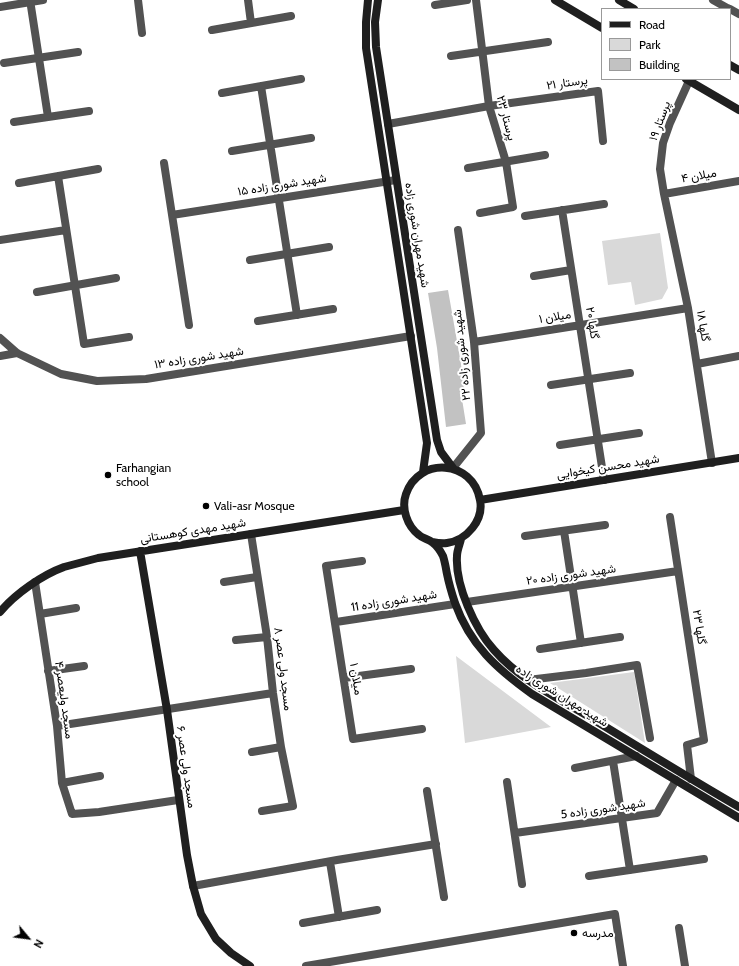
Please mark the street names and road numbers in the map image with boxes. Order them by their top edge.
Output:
street label: پرستار ۲۱ [545,73,589,93]
street label: پرستار ۲۳ [493,94,519,142]
street label: پرستار ۱۹ [646,99,674,143]
street label: میلان ۴ [680,166,718,186]
street label: شهید شوری زاده ۱۵ [237,171,327,199]
street label: شهید مهران شوری زاده [402,181,432,289]
street label: گلها ۲۰ [582,306,602,340]
street label: میلان ۱ [538,307,572,327]
street label: شهید شوری زاده ۲۲ [450,309,474,401]
street label: گلها ۱۸ [693,309,713,343]
street label: شهید شوری زاده ۱۳ [153,344,245,372]
street label: شهید محسن کیخوایی [555,452,661,482]
street label: شهید مهدی کوهستانی [139,516,247,546]
street label: شهید شوری زاده ۲۰ [525,562,617,588]
street label: شهید شوری زاده 11 [350,587,438,615]
street label: گلها ۲۳ [689,609,709,645]
street label: مسجد ولی عصر ۸ [271,626,295,712]
street label: مسجد ولیعصر ۴ [51,660,77,740]
street label: میلان ۱ [346,662,366,696]
street label: شهید مهران شوری زاده [513,662,611,730]
street label: مسجد ولی عصر ۶ [173,725,199,809]
street label: شهید شوری زاده 5 [560,796,646,822]

